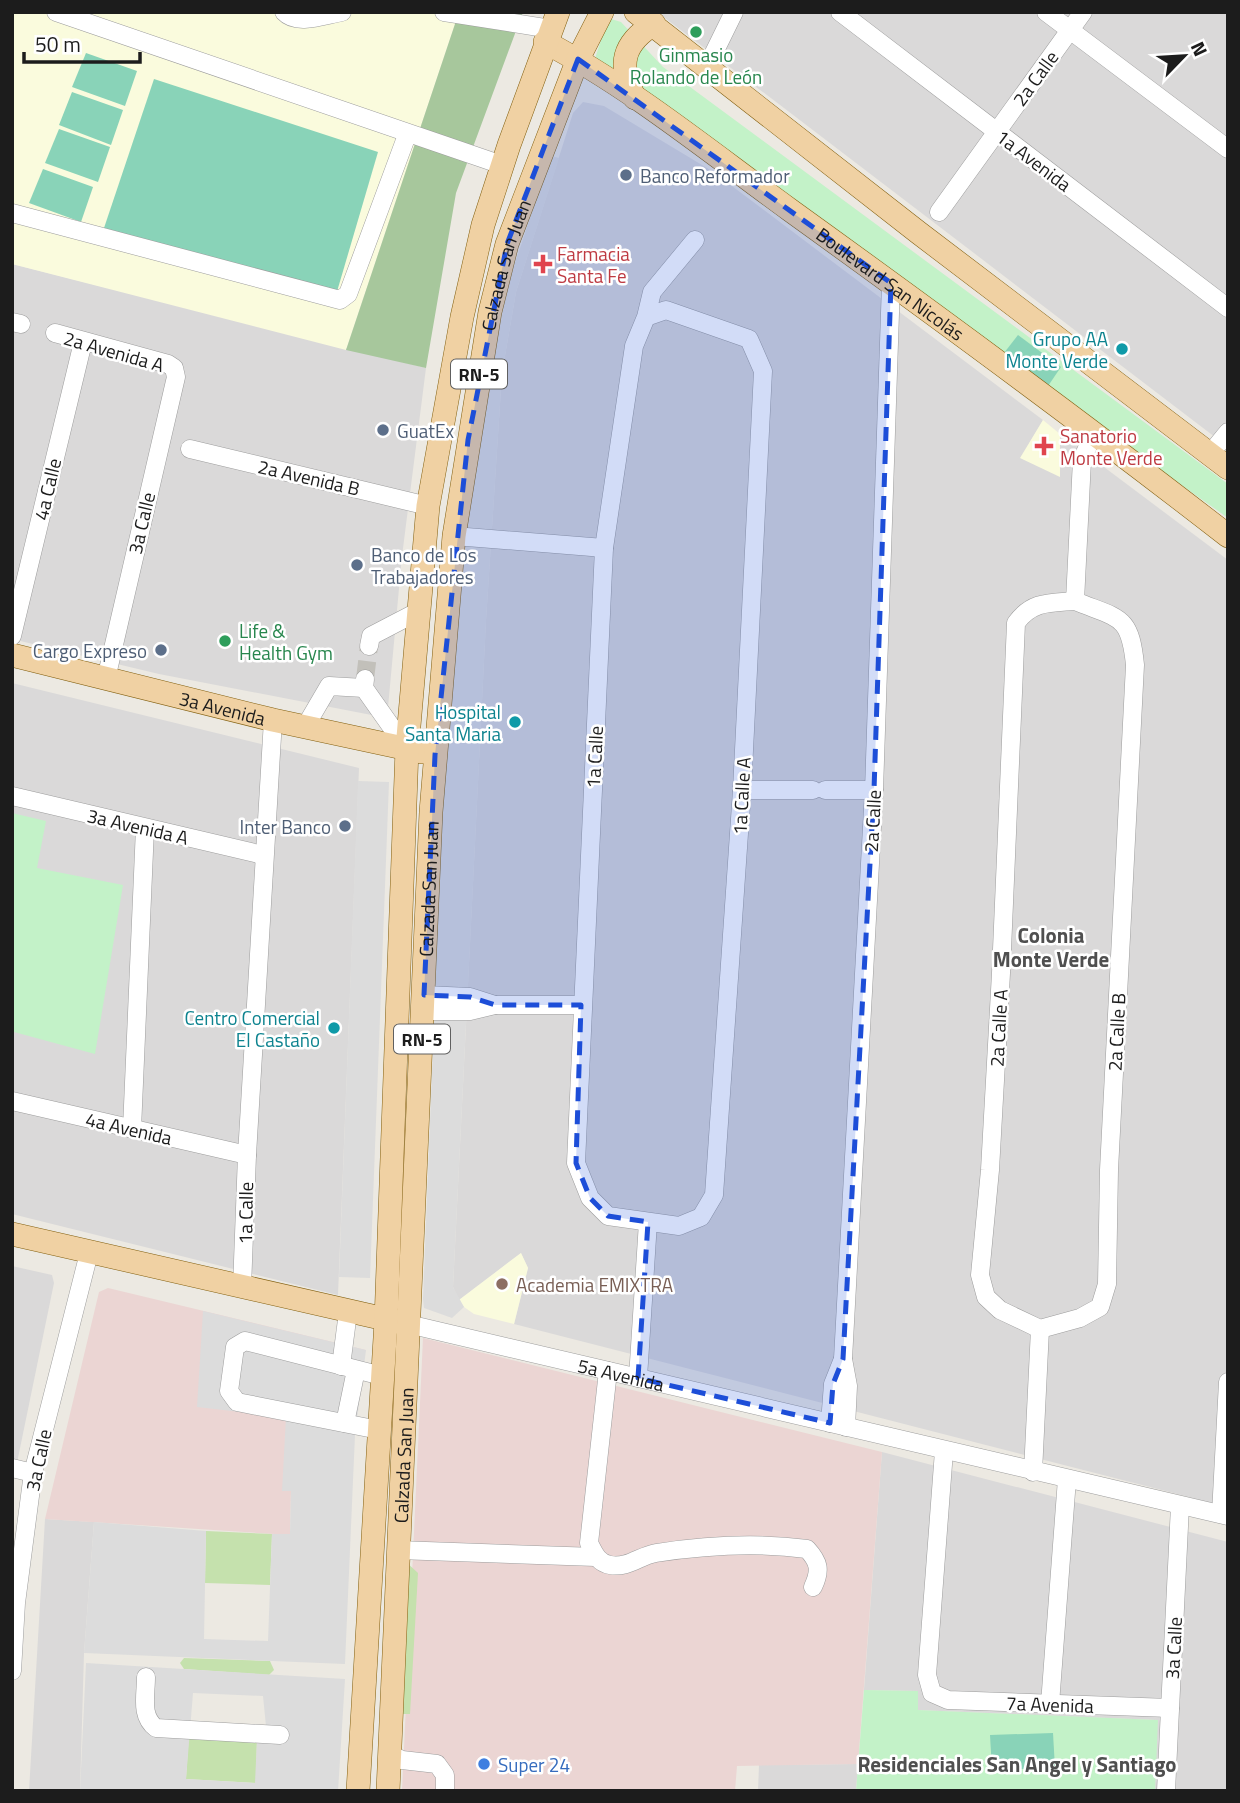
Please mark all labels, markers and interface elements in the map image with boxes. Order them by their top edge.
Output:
scale bar [24,21,140,65]
north arrow [1149,21,1219,91]
marker: Ginmasio Rolando de León [688,24,704,40]
text: 50 m [35,28,81,60]
text: N [1184,37,1216,61]
place label: Ginmasio Rolando de León [630,40,762,91]
street label: 2a Calle [1005,44,1065,112]
street label: 1a Avenida [990,122,1078,198]
place label: Banco Reformador [640,161,790,190]
marker: Banco Reformador [618,167,634,183]
street label: Calzada San Juan [473,195,537,333]
street label: Boulevard San Nicolás [811,219,971,347]
place label: Farmacia Santa Fe [557,239,630,290]
marker: Farmacia Santa Fe [535,256,551,272]
street label: 2a Avenida A [60,323,168,379]
place label: Grupo AA Monte Verde [1005,324,1108,375]
marker: Grupo AA Monte Verde [1114,341,1130,357]
road number: RN-5 [451,360,507,388]
place label: GuatEx [397,416,454,445]
place label: Sanatorio Monte Verde [1060,421,1163,472]
marker: GuatEx [375,422,391,438]
marker: Sanatorio Monte Verde [1034,436,1054,456]
street label: 2a Avenida B [255,451,363,503]
street label: 4a Calle [26,455,68,523]
street label: 3a Calle [120,489,162,557]
place label: Banco de Los Trabajadores [371,540,477,591]
marker: Banco de Los Trabajadores [349,557,365,573]
place label: Life & Health Gym [239,616,333,667]
marker: Life & Health Gym [217,633,233,649]
place label: Cargo Expreso [33,636,147,665]
marker: Cargo Expreso [153,642,169,658]
street label: 3a Avenida [176,683,269,732]
place label: Hospital Santa Maria [405,697,501,748]
marker: Hospital Santa Maria [507,714,523,730]
street label: 1a Calle [578,725,610,789]
street label: 1a Calle A [724,756,758,836]
street label: 2a Calle [856,789,888,853]
street label: 3a Avenida A [84,800,192,852]
place label: Inter Banco [240,812,331,841]
marker: Inter Banco [337,818,353,834]
street label: Calzada San Juan [410,820,445,957]
district label: Colonia Monte Verde [993,919,1109,975]
street label: 2a Calle A [981,988,1015,1068]
street label: 2a Calle B [1099,992,1133,1072]
place label: Centro Comercial El Castaño [184,1003,320,1054]
marker: Centro Comercial El Castaño [326,1020,342,1036]
road number: RN-5 [394,1024,450,1054]
street label: 4a Avenida [83,1104,176,1152]
street label: 1a Calle [230,1181,260,1245]
place label: Academia EMIXTRA [516,1270,673,1299]
marker: Academia EMIXTRA [494,1276,510,1292]
street label: 5a Avenida [575,1350,668,1398]
street label: Calzada San Juan [385,1387,420,1524]
street label: 3a Calle [17,1426,59,1494]
street label: 3a Calle [1157,1616,1189,1680]
street label: 7a Avenida [1006,1688,1095,1720]
district label: Residenciales San Angel y Santiago [857,1748,1177,1780]
place label: Super 24 [498,1750,570,1779]
marker: Super 24 [476,1756,492,1772]

